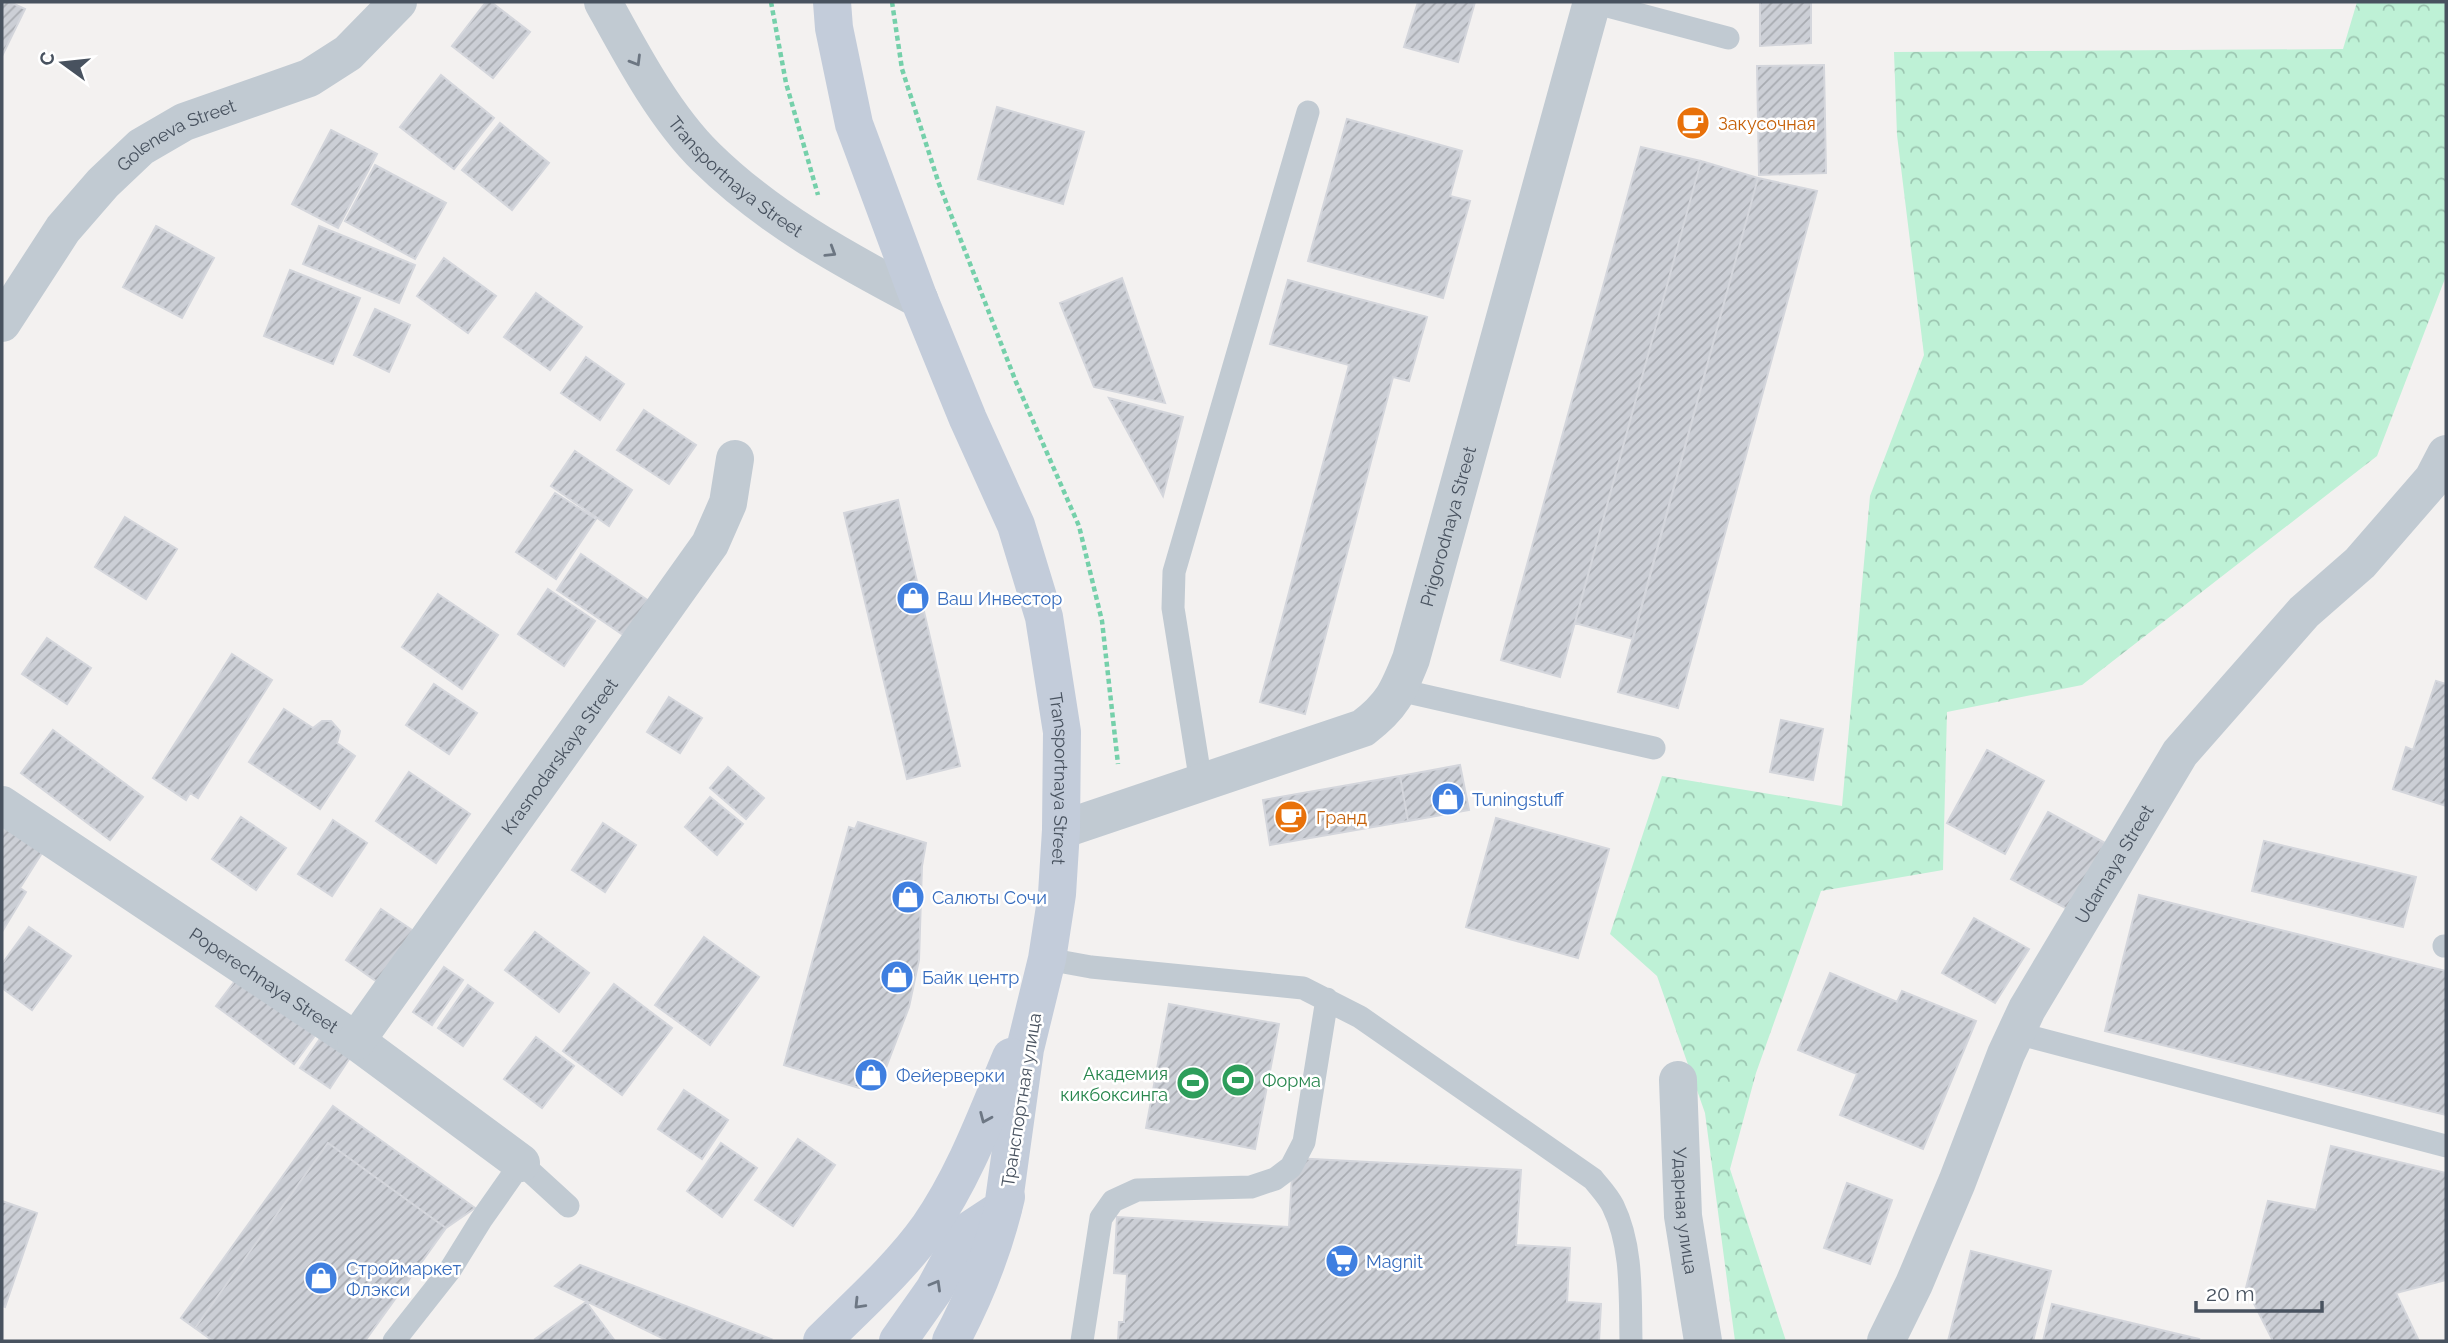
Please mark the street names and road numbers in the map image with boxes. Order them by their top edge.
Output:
street label: Goleneva Street [112,94,238,175]
street label: Transportnaya Street [664,112,807,241]
street label: Prigorodnaya Street [1416,444,1480,609]
street label: Krasnodarskaya Street [496,674,622,838]
street label: Transportnaya Street [1045,691,1073,866]
street label: Udarnaya Street [2070,801,2157,927]
street label: Poperechnaya Street [186,923,342,1037]
street label: Транспортная улица [997,1011,1045,1189]
street label: Ударная улица [1670,1147,1703,1275]

